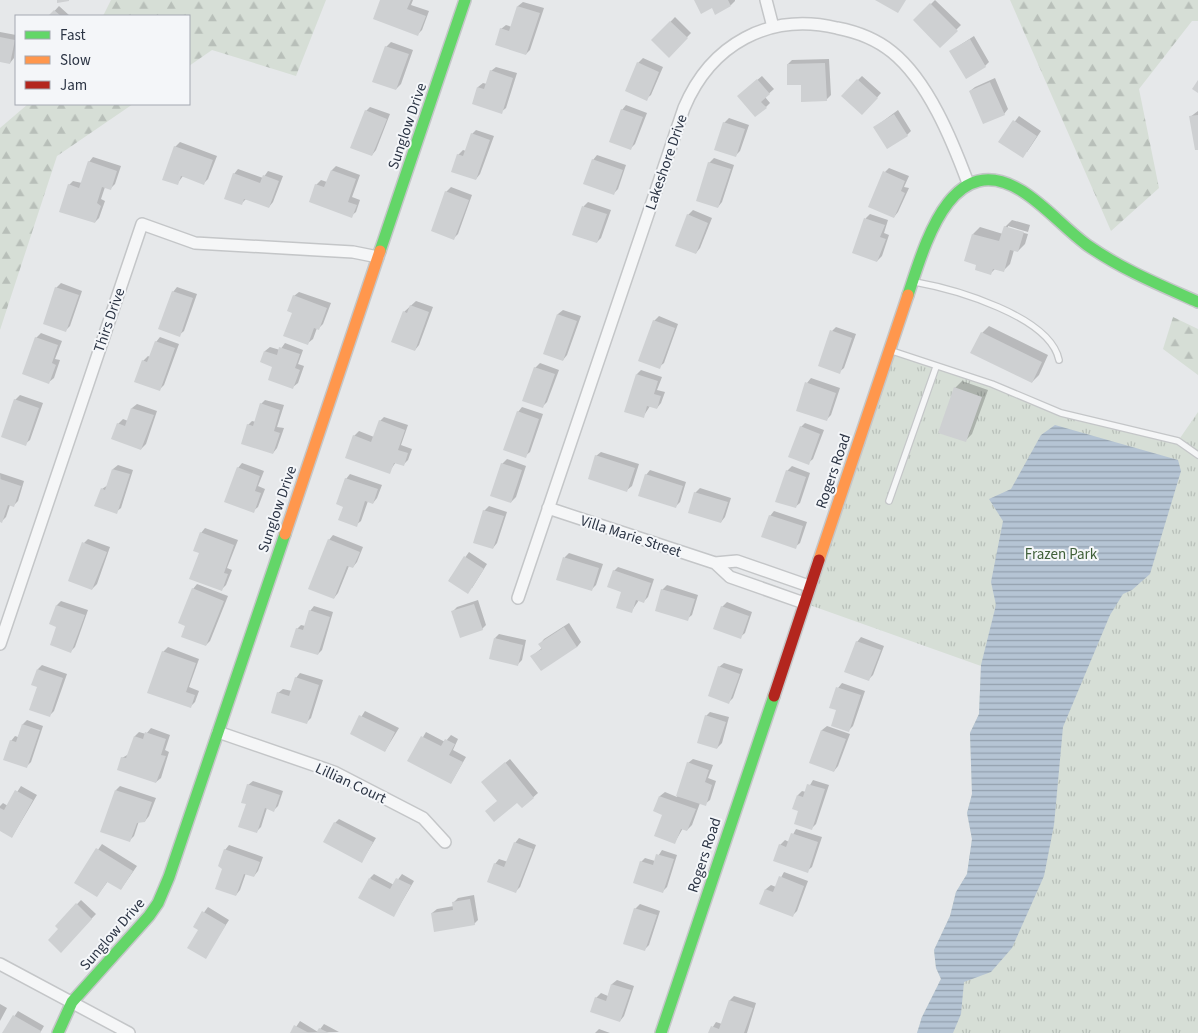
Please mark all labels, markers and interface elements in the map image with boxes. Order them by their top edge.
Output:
legend [15,15,190,105]
text: Fast [60,25,86,46]
text: Slow [60,50,91,71]
text: Jam [60,75,87,96]
street label: Sunglow Drive [383,80,432,172]
street label: Lakeshore Drive [640,111,693,213]
street label: Thirs Drive [89,285,130,355]
street label: Rogers Road [811,431,856,511]
street label: Sunglow Drive [253,463,302,555]
street label: Villa Marie Street [578,510,684,563]
park label: Frazen Park [1025,544,1098,565]
street label: Lillian Court [312,758,390,809]
street label: Rogers Road [682,815,727,895]
street label: Sunglow Drive [75,893,150,975]

